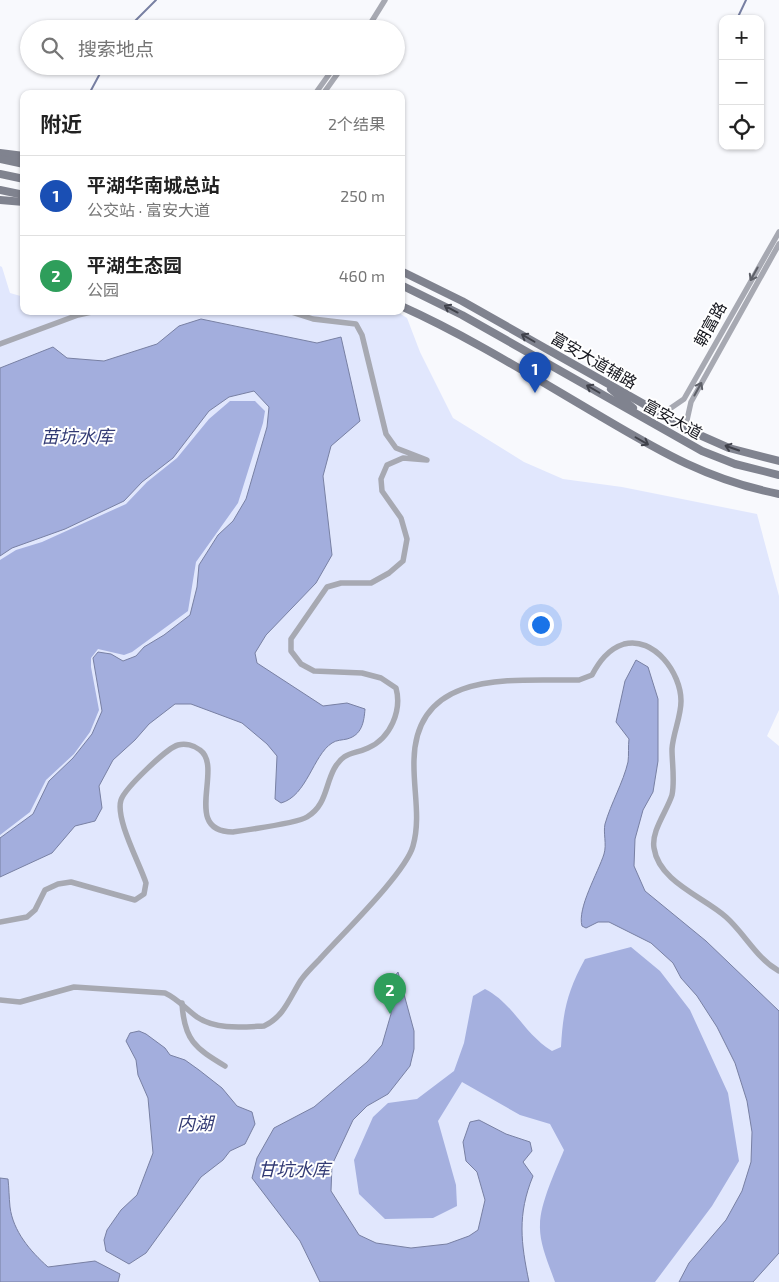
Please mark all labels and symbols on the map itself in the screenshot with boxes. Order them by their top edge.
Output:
one-way arrow [749,266,759,280]
street label: 朝富路 [690,298,730,349]
one-way arrow [444,304,459,314]
street label: 富安大道辅路 [548,327,641,392]
one-way arrow [520,333,535,343]
pin: 1 [519,352,551,393]
one-way arrow [694,382,704,396]
one-way arrow [586,384,600,394]
street label: 富安大道 [641,395,706,442]
water label: 苗坑水库 [41,425,116,447]
one-way arrow [635,436,649,446]
one-way arrow [724,443,740,453]
your location [528,612,554,638]
pin: 2 [374,973,406,1014]
water label: 内湖 [177,1112,216,1134]
water label: 甘坑水库 [258,1158,333,1180]

